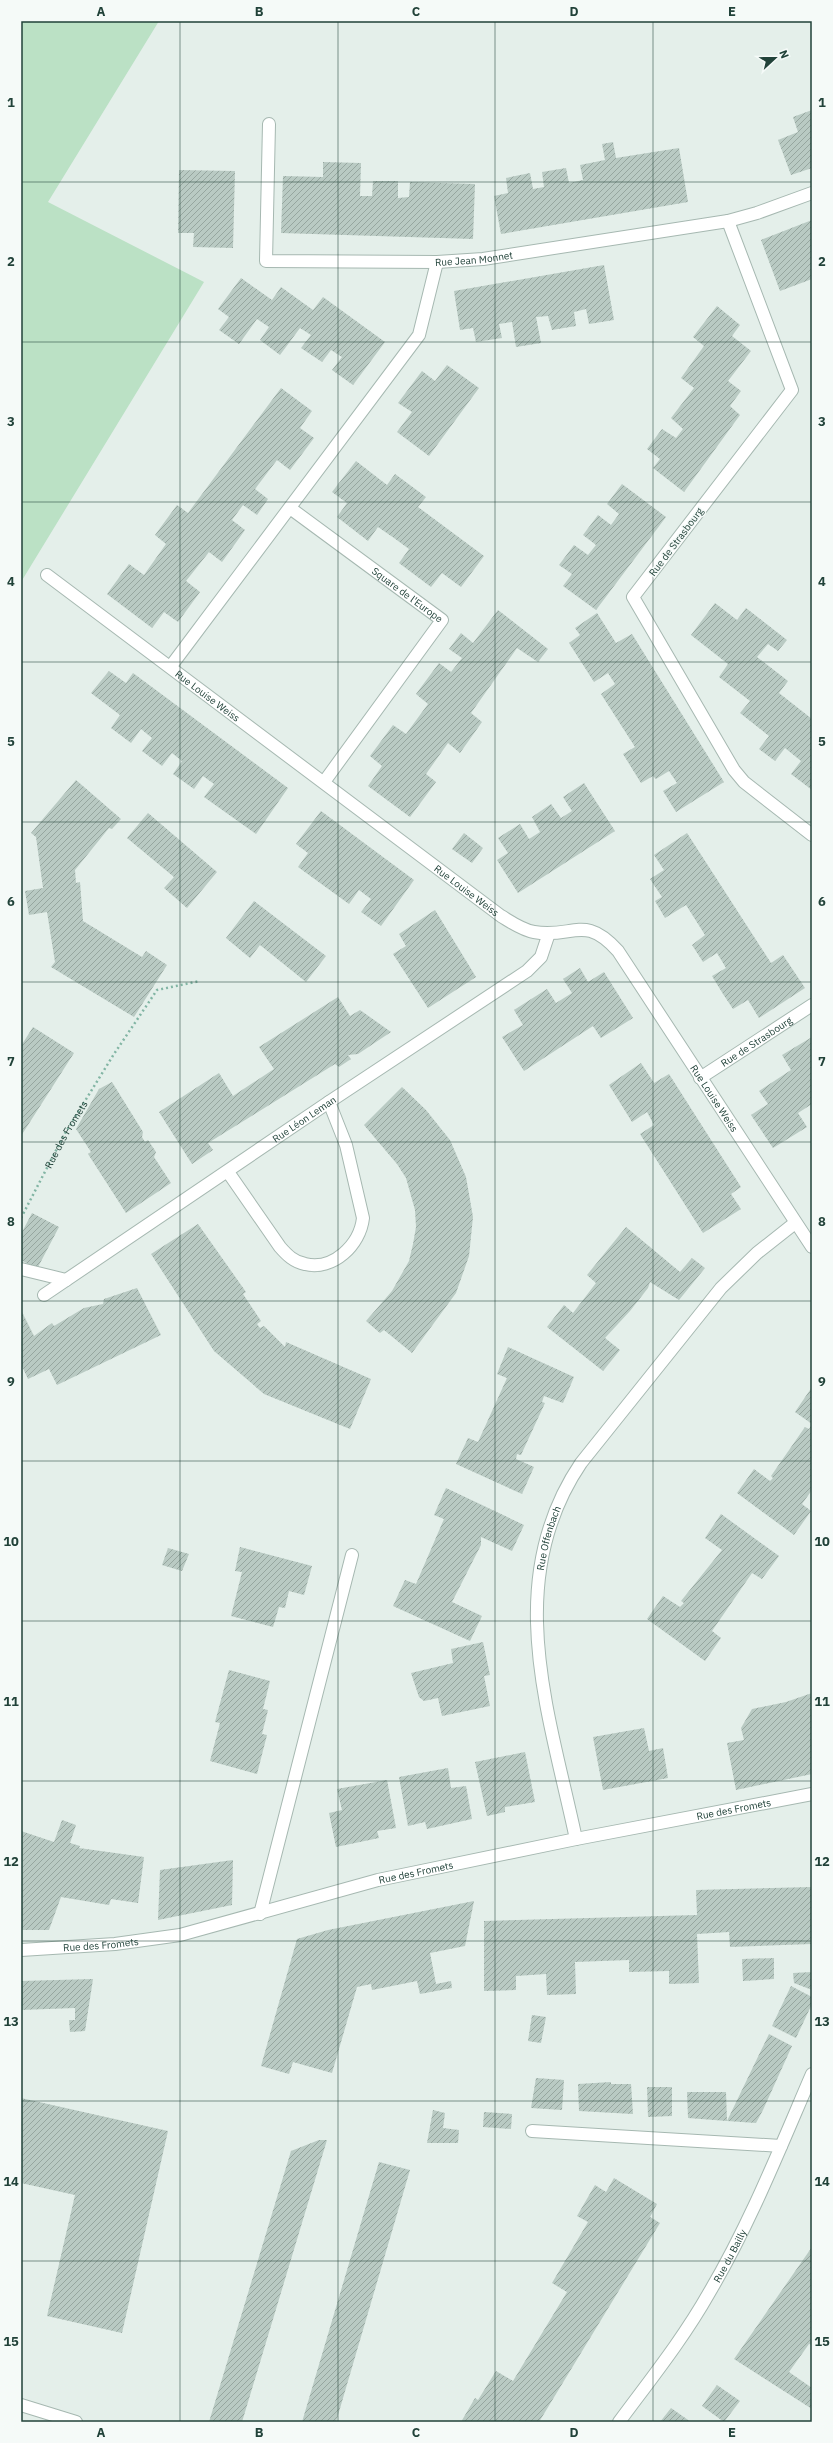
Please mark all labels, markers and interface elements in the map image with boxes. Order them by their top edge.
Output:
text: A [97,3,106,20]
text: B [255,3,264,20]
text: C [412,3,421,20]
text: D [569,3,579,20]
text: E [728,3,736,20]
north arrow [755,38,795,78]
text: N [776,48,792,61]
text: 1 [7,94,15,111]
text: 1 [818,94,826,111]
street label: Rue Jean Monnet [434,248,514,269]
text: 2 [7,253,15,270]
text: 2 [818,253,826,270]
text: 3 [7,413,15,430]
text: 3 [818,413,826,430]
street label: Rue de Strasbourg [646,505,706,579]
street label: Square de l'Europe [369,564,446,625]
text: 4 [7,573,15,590]
text: 4 [818,573,826,590]
street label: Rue Louise Weiss [173,667,243,724]
text: 5 [7,733,15,750]
text: 5 [818,733,826,750]
street label: Rue Louise Weiss [432,862,502,919]
text: 6 [7,893,15,910]
text: 6 [818,893,826,910]
street label: Rue de Strasbourg [718,1013,795,1069]
text: 7 [7,1053,15,1070]
text: 7 [818,1053,826,1070]
street label: Rue Louise Weiss [688,1062,741,1134]
street label: Rue Léon Leman [270,1093,338,1145]
street label: Rue des Fromets [41,1098,90,1170]
text: 8 [7,1213,15,1230]
text: 8 [818,1213,826,1230]
text: 9 [7,1373,15,1390]
text: 9 [818,1373,826,1390]
street label: Rue Offenbach [533,1504,563,1571]
text: 10 [3,1533,19,1550]
text: 10 [814,1533,830,1550]
text: 11 [3,1693,19,1710]
text: 11 [814,1693,830,1710]
street label: Rue des Fromets [695,1795,772,1822]
text: 12 [3,1853,19,1870]
text: 12 [814,1853,830,1870]
street label: Rue des Fromets [377,1858,454,1886]
street label: Rue des Fromets [63,1934,139,1954]
text: 13 [3,2013,19,2030]
text: 13 [814,2013,830,2030]
text: 14 [3,2173,19,2190]
text: 14 [814,2173,830,2190]
street label: Rue du Bailly [710,2227,749,2285]
text: 15 [3,2333,19,2350]
text: 15 [814,2333,830,2350]
text: A [97,2424,106,2441]
text: B [255,2424,264,2441]
text: C [412,2424,421,2441]
text: D [569,2424,579,2441]
text: E [728,2424,736,2441]

